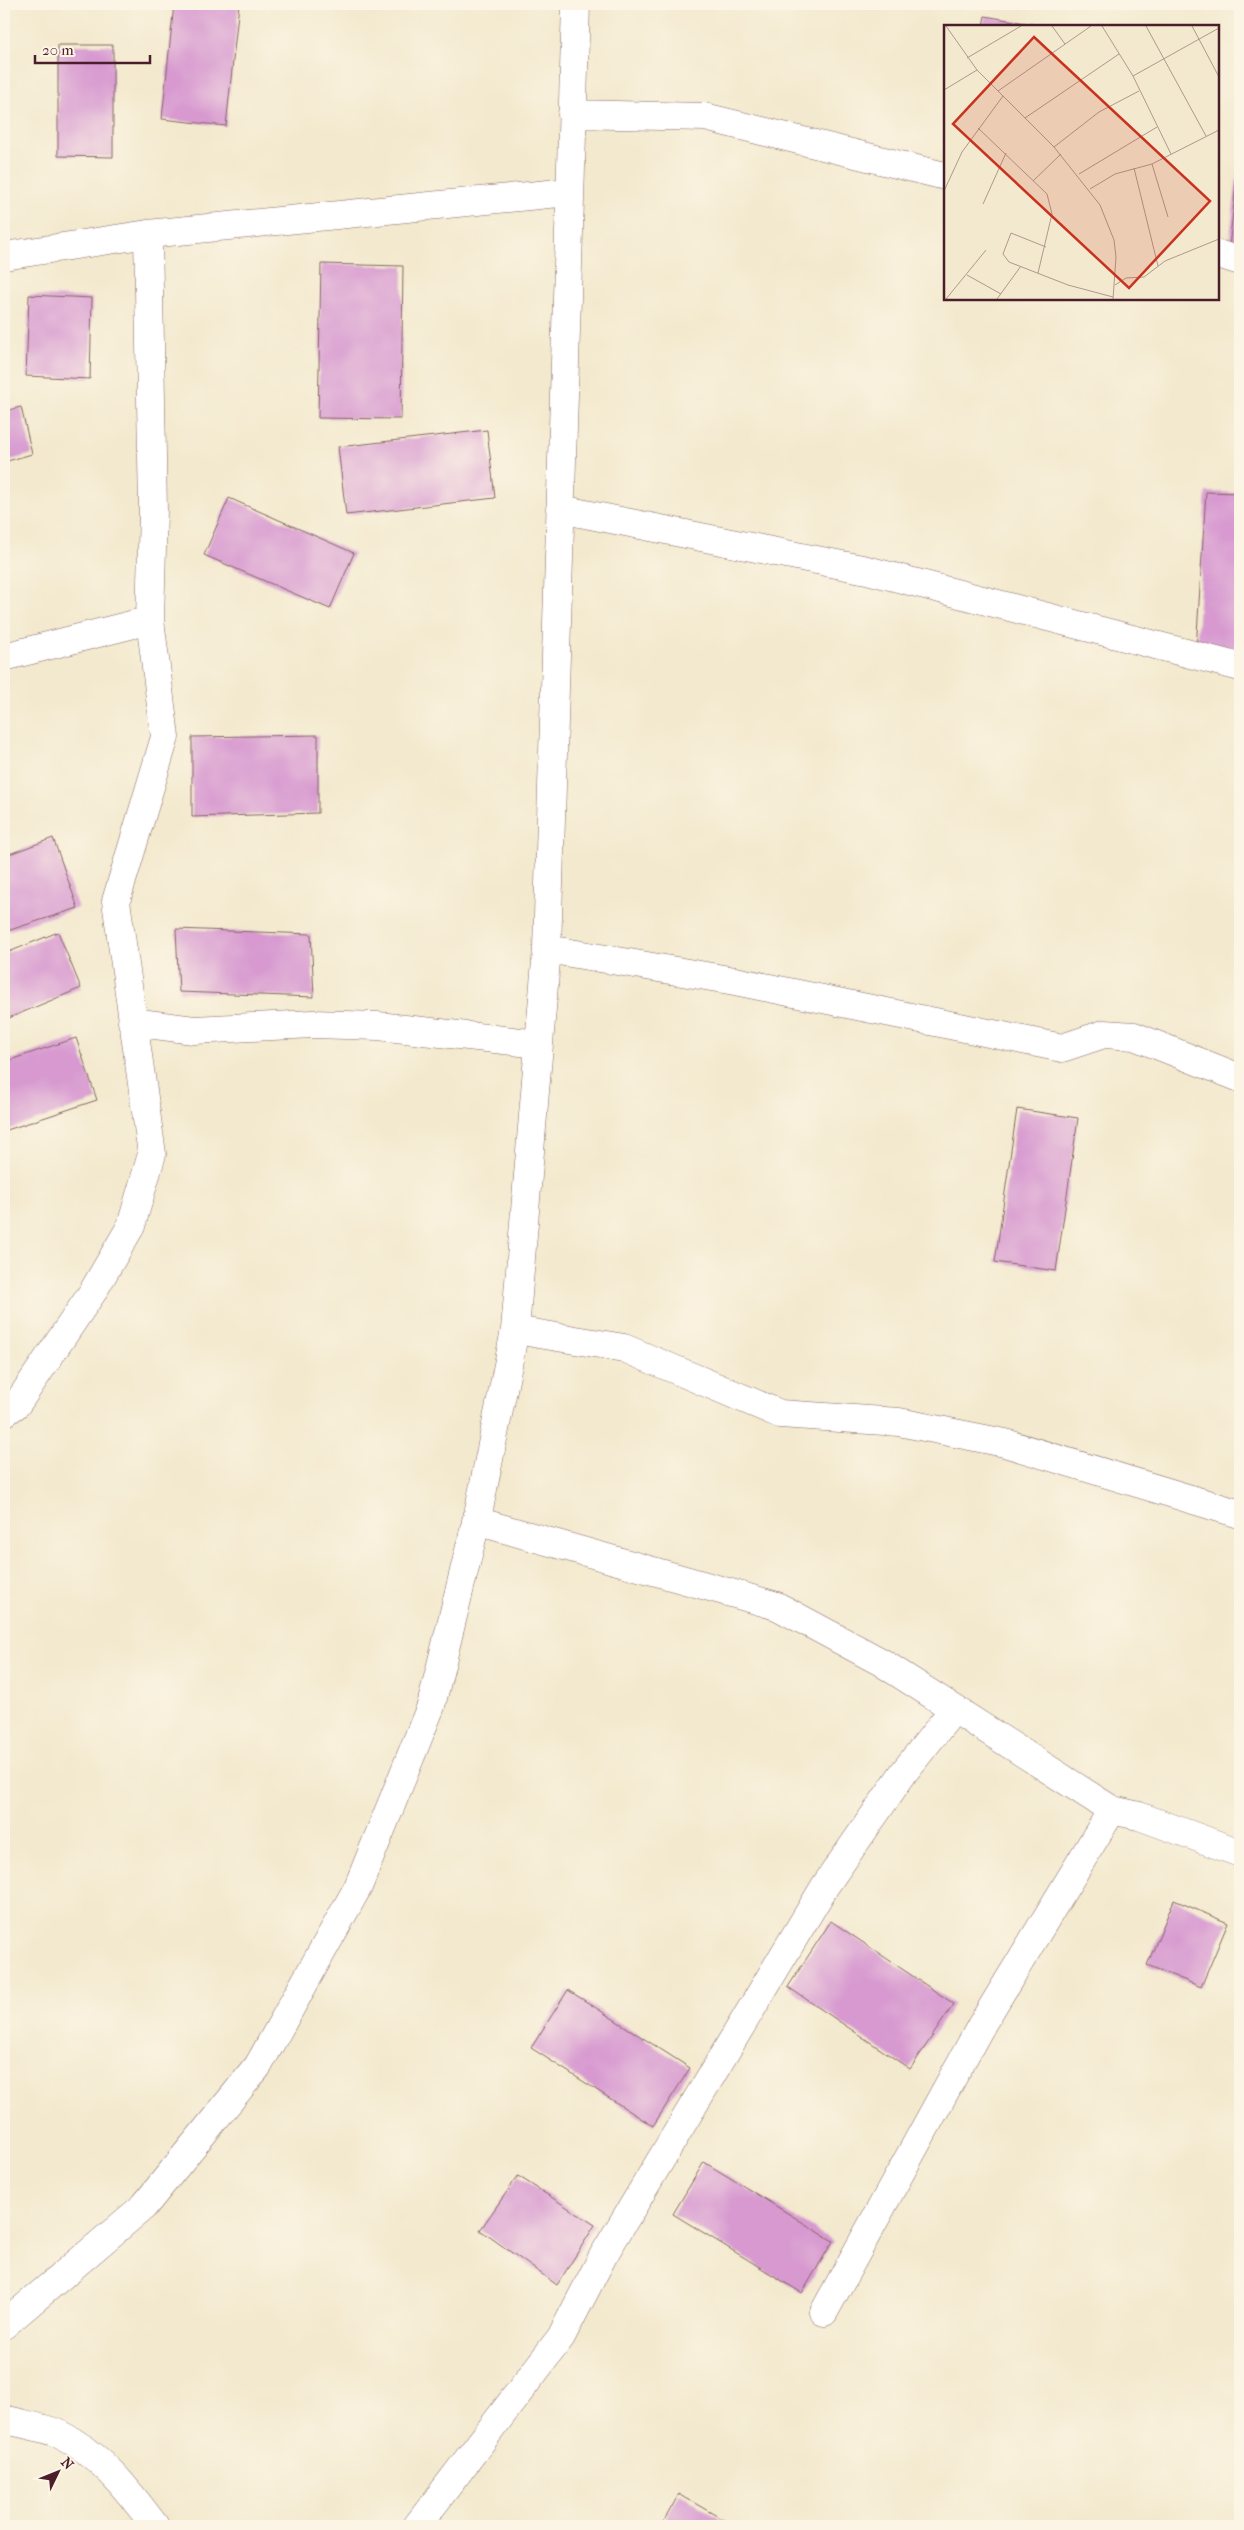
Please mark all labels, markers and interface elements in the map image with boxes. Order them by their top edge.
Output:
inset map [944,25,1219,300]
scale bar [35,32,150,64]
text: 20 m [42,41,74,59]
north arrow [32,2448,82,2498]
text: N [57,2454,77,2473]

